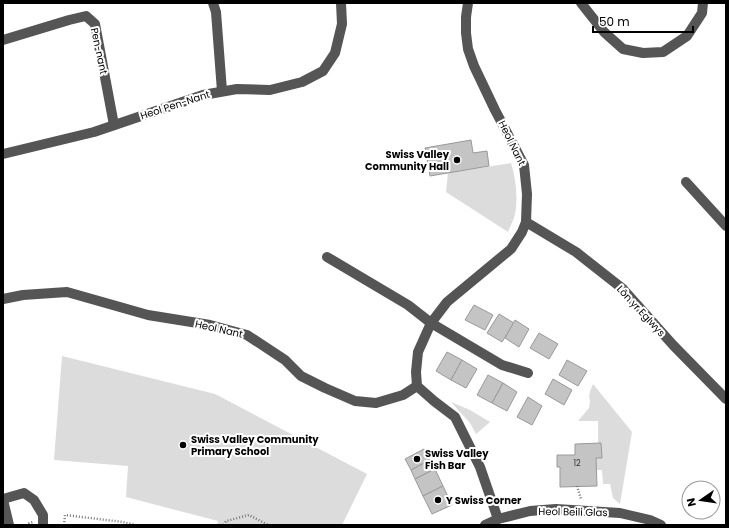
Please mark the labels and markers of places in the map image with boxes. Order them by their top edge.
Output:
place label: Swiss Valley Community Hall [365,147,450,174]
marker: Swiss Valley Community Hall [452,155,462,165]
place label: Swiss Valley Community Primary School [191,432,319,459]
marker: Swiss Valley Community Primary School [178,440,188,450]
place label: Swiss Valley Fish Bar [425,446,489,473]
marker: Swiss Valley Fish Bar [412,454,422,464]
place label: Y Swiss Corner [446,493,522,508]
marker: Y Swiss Corner [433,495,443,505]

